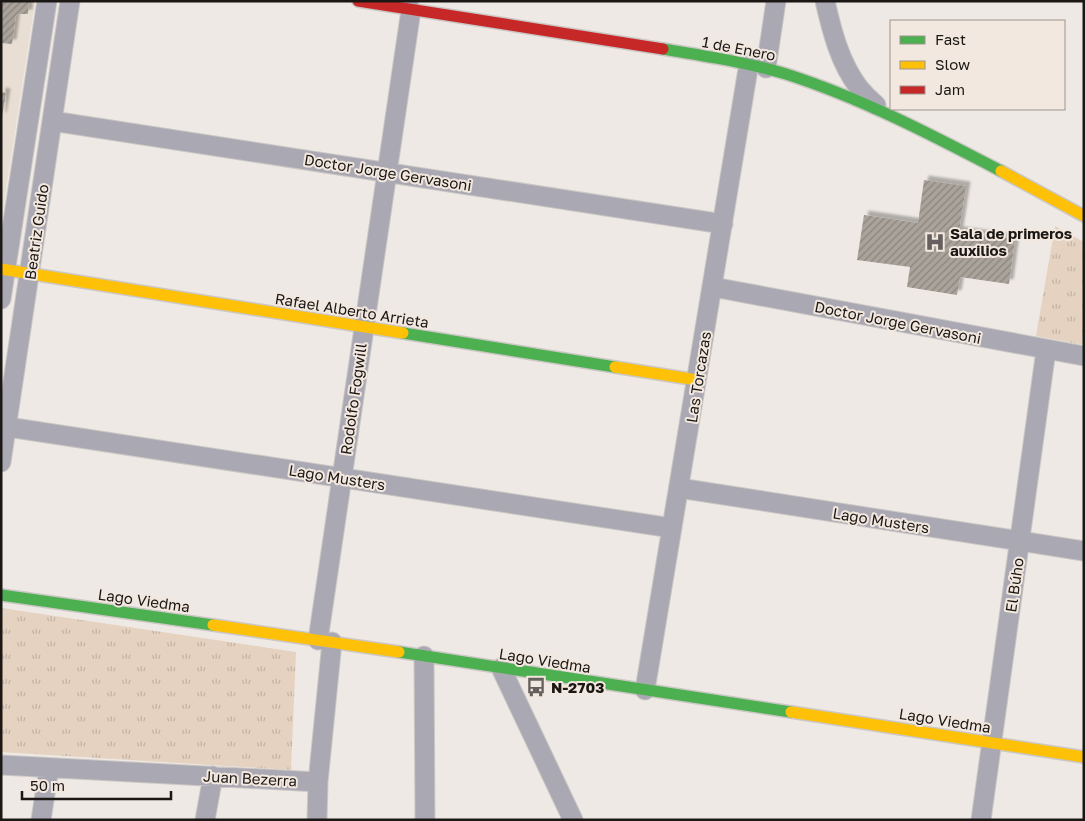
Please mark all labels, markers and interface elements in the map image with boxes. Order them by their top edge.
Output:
legend [890,20,1065,110]
text: Fast [935,30,966,48]
street label: 1 de Enero [701,32,777,64]
text: Slow [935,55,970,73]
text: Jam [935,80,965,98]
street label: Doctor Jorge Gervasoni [303,150,473,194]
street label: Beatriz Guido [20,183,52,281]
place label: Sala de primeros auxilios [950,224,1072,259]
hospital icon: Sala de primeros auxilios [924,231,946,253]
street label: Rafael Alberto Arrieta [274,289,430,331]
street label: Doctor Jorge Gervasoni [813,297,983,347]
street label: Las Torcazas [682,330,714,424]
street label: Rodolfo Fogwill [336,342,370,456]
street label: Lago Musters [287,460,387,494]
street label: Lago Musters [831,503,931,537]
street label: El Búho [1001,556,1027,614]
street label: Lago Viedma [97,585,191,615]
street label: Lago Viedma [498,644,592,676]
bus stop icon: N-2703 [525,676,547,698]
place label: N-2703 [551,678,604,696]
street label: Lago Viedma [898,704,992,736]
street label: Juan Bezerra [203,767,297,789]
scale bar [22,768,171,800]
text: 50 m [30,776,65,794]

